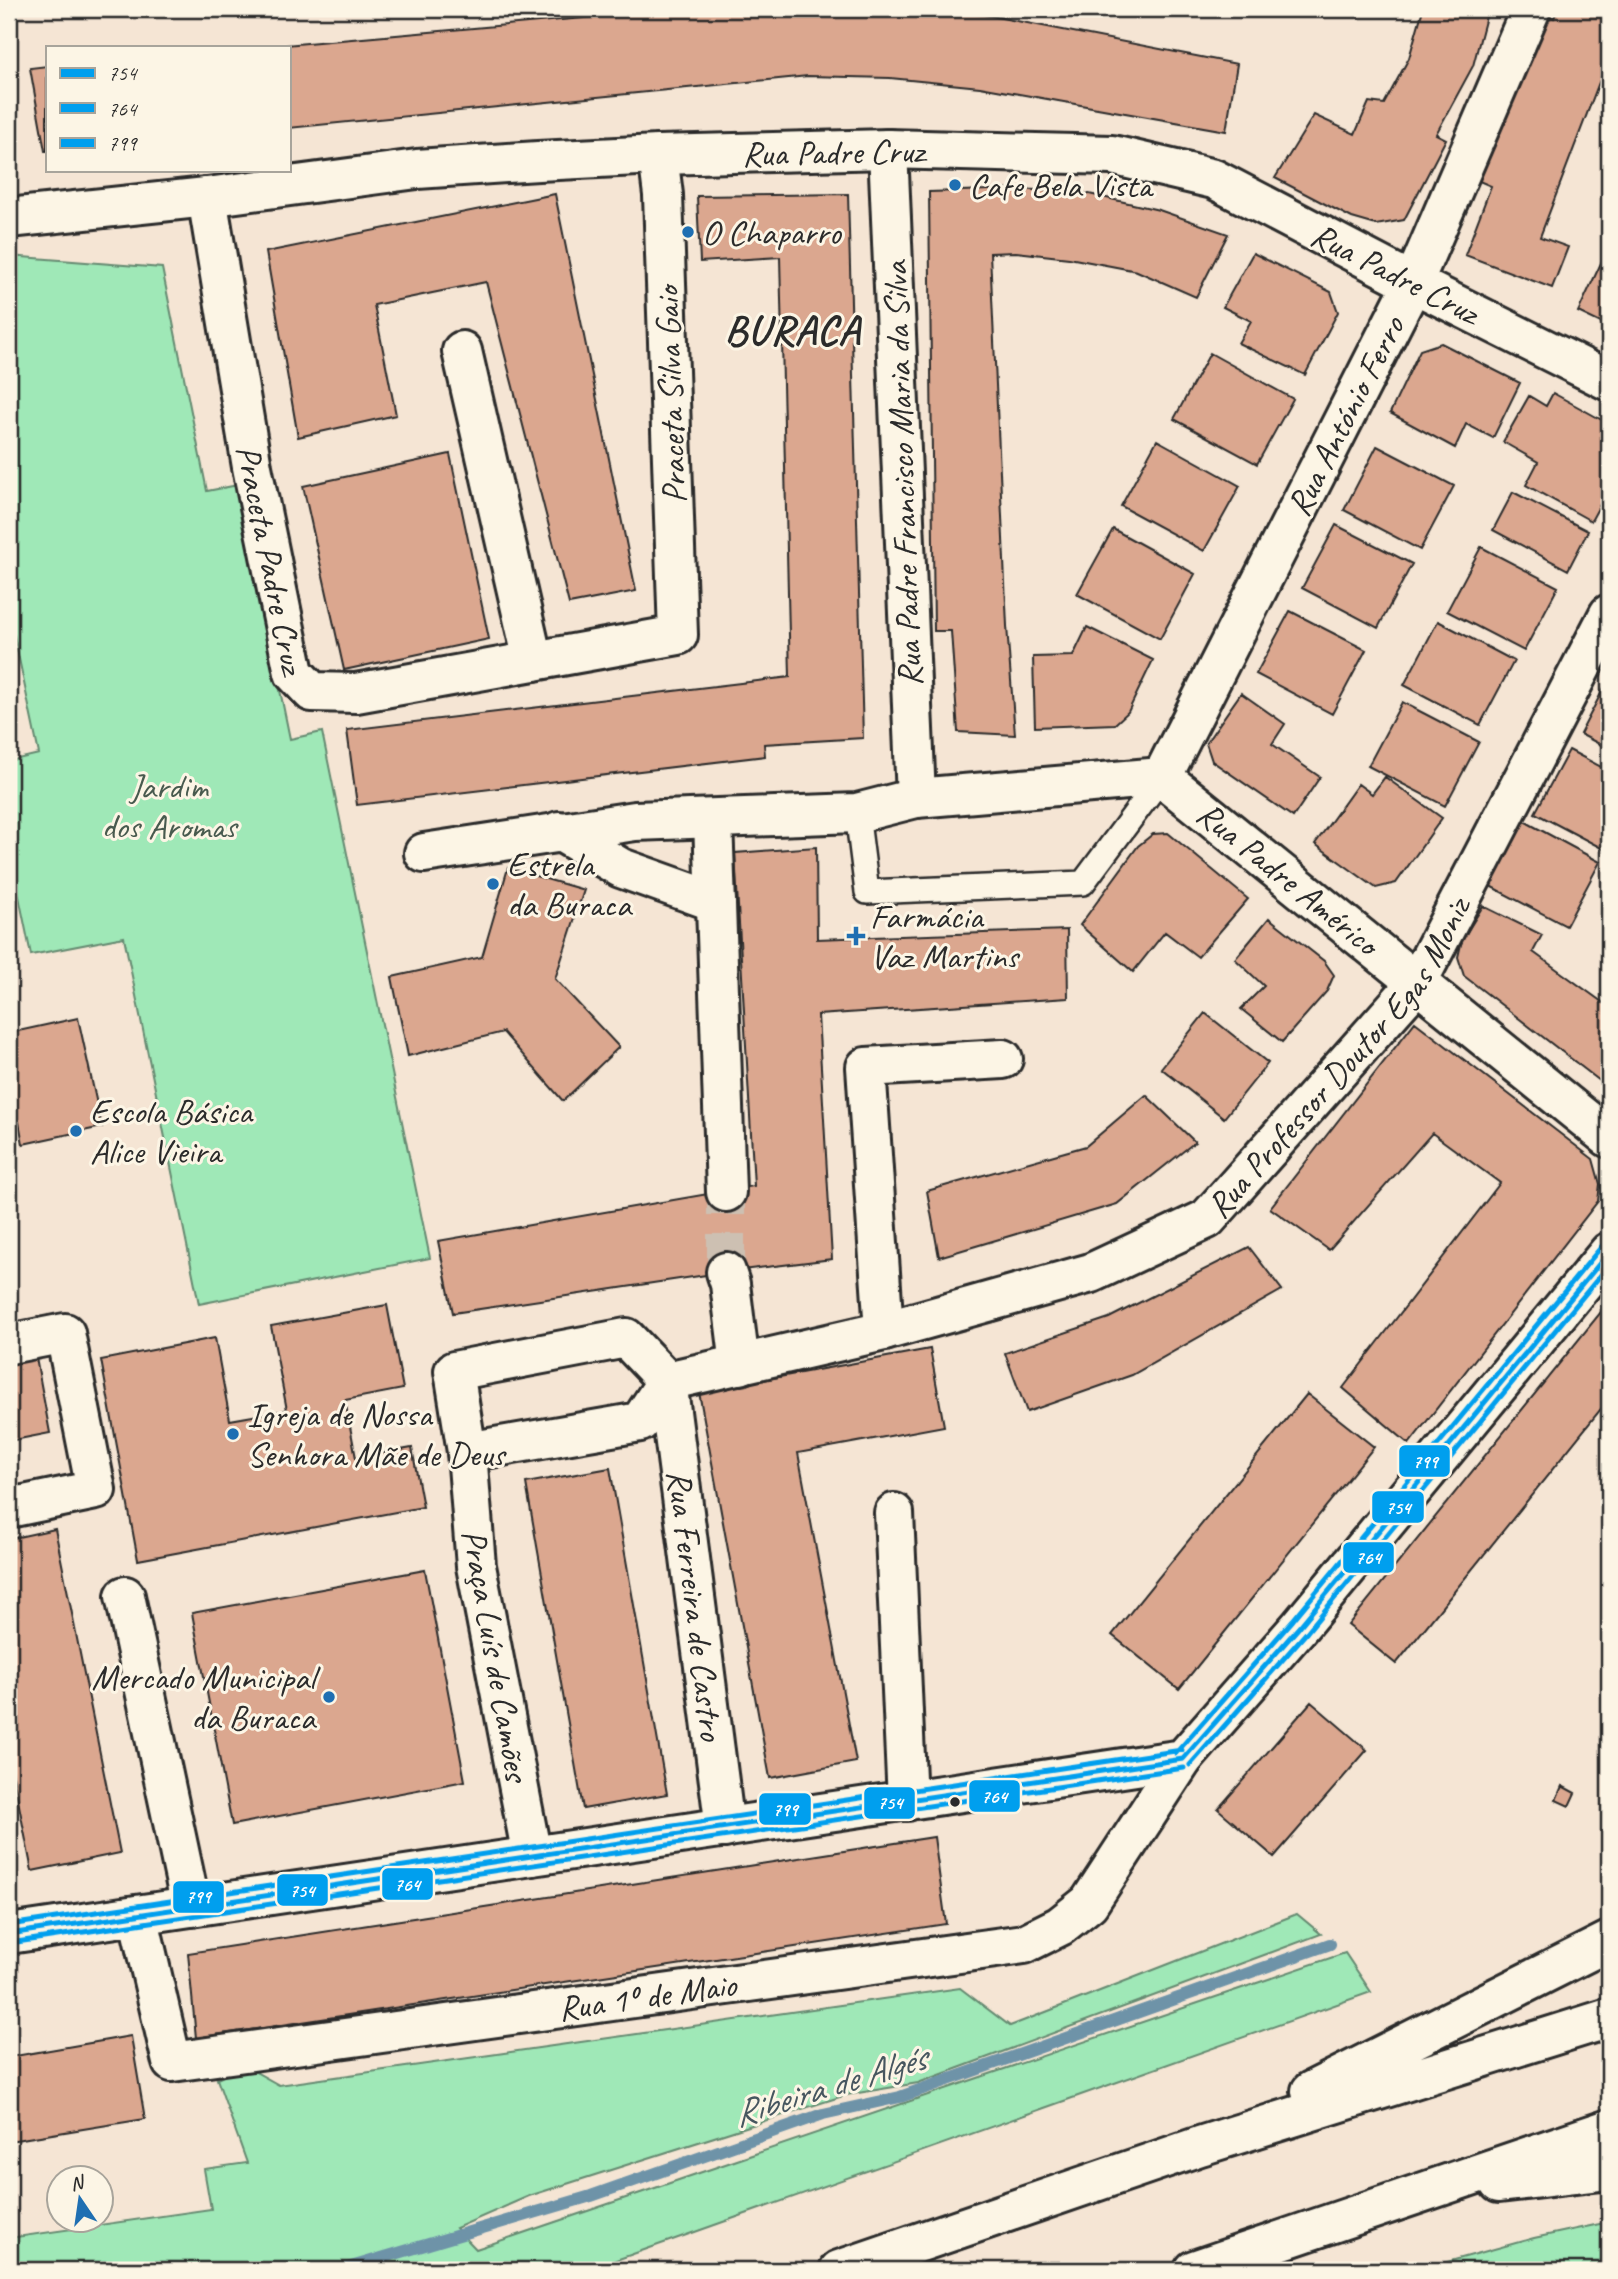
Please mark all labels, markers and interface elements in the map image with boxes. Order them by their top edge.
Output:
legend [46,46,290,172]
text: 754 [108,60,139,86]
text: 764 [108,96,139,122]
street label: Rua Padre Cruz [742,128,928,177]
text: 799 [108,130,138,156]
place label: Cafe Bela Vista [969,163,1154,208]
marker: Cafe Bela Vista [947,177,963,193]
place label: O Chaparro [702,210,842,255]
street label: Rua Padre Cruz [1303,212,1490,337]
marker: O Chaparro [680,224,696,240]
street label: Rua Padre Francisco Maria da Silva [872,258,932,687]
street label: Praceta Silva Gaio [644,282,697,504]
district label: BURACA [725,304,862,357]
street label: Rua António Ferro [1276,307,1416,524]
street label: Praceta Padre Cruz [226,442,316,682]
park label: Jardim dos Aromas [102,764,240,849]
street label: Rua Padre Américo [1188,791,1391,968]
place label: Estrela da Buraca [507,842,634,927]
marker: Estrela da Buraca [485,876,501,892]
street label: Rua Professor Doutor Egas Moniz [1197,887,1482,1228]
place label: Farmácia Vaz Martins [870,894,1021,979]
marker: Farmácia Vaz Martins [848,928,864,944]
place label: Escola Básica Alice Vieira [90,1089,254,1174]
marker: Escola Básica Alice Vieira [68,1123,84,1139]
place label: Igreja de Nossa Senhora Mãe de Deus [247,1392,508,1477]
marker: Igreja de Nossa Senhora Mãe de Deus [225,1426,241,1442]
line badge: 799 [1398,1444,1451,1478]
text: 799 [1412,1450,1440,1474]
street label: Rua Ferreira de Castro [657,1467,735,1744]
line badge: 754 [1371,1490,1425,1524]
text: 754 [1385,1496,1413,1520]
street label: Praça Luís de Camões [451,1526,540,1787]
line badge: 764 [1342,1541,1395,1574]
text: 764 [1355,1546,1383,1570]
place label: Mercado Municipal da Buraca [92,1655,321,1740]
marker: Mercado Municipal da Buraca [321,1689,337,1705]
line badge: 764 [968,1779,1021,1813]
text: 764 [981,1785,1009,1809]
line badge: 754 [863,1786,916,1820]
text: 754 [877,1791,905,1815]
line badge: 799 [758,1792,812,1826]
unlabelled marker [948,1795,962,1809]
text: 799 [772,1798,800,1822]
line badge: 764 [381,1867,434,1901]
line badge: 754 [276,1873,329,1907]
text: 764 [394,1873,422,1897]
text: 754 [289,1879,317,1903]
line badge: 799 [172,1880,225,1914]
text: 799 [185,1885,213,1909]
street label: Rua 1º de Maio [555,1962,740,2031]
water label: Ribeira de Algés [727,2032,938,2137]
north arrow [46,2164,116,2234]
text: N [68,2170,88,2196]

